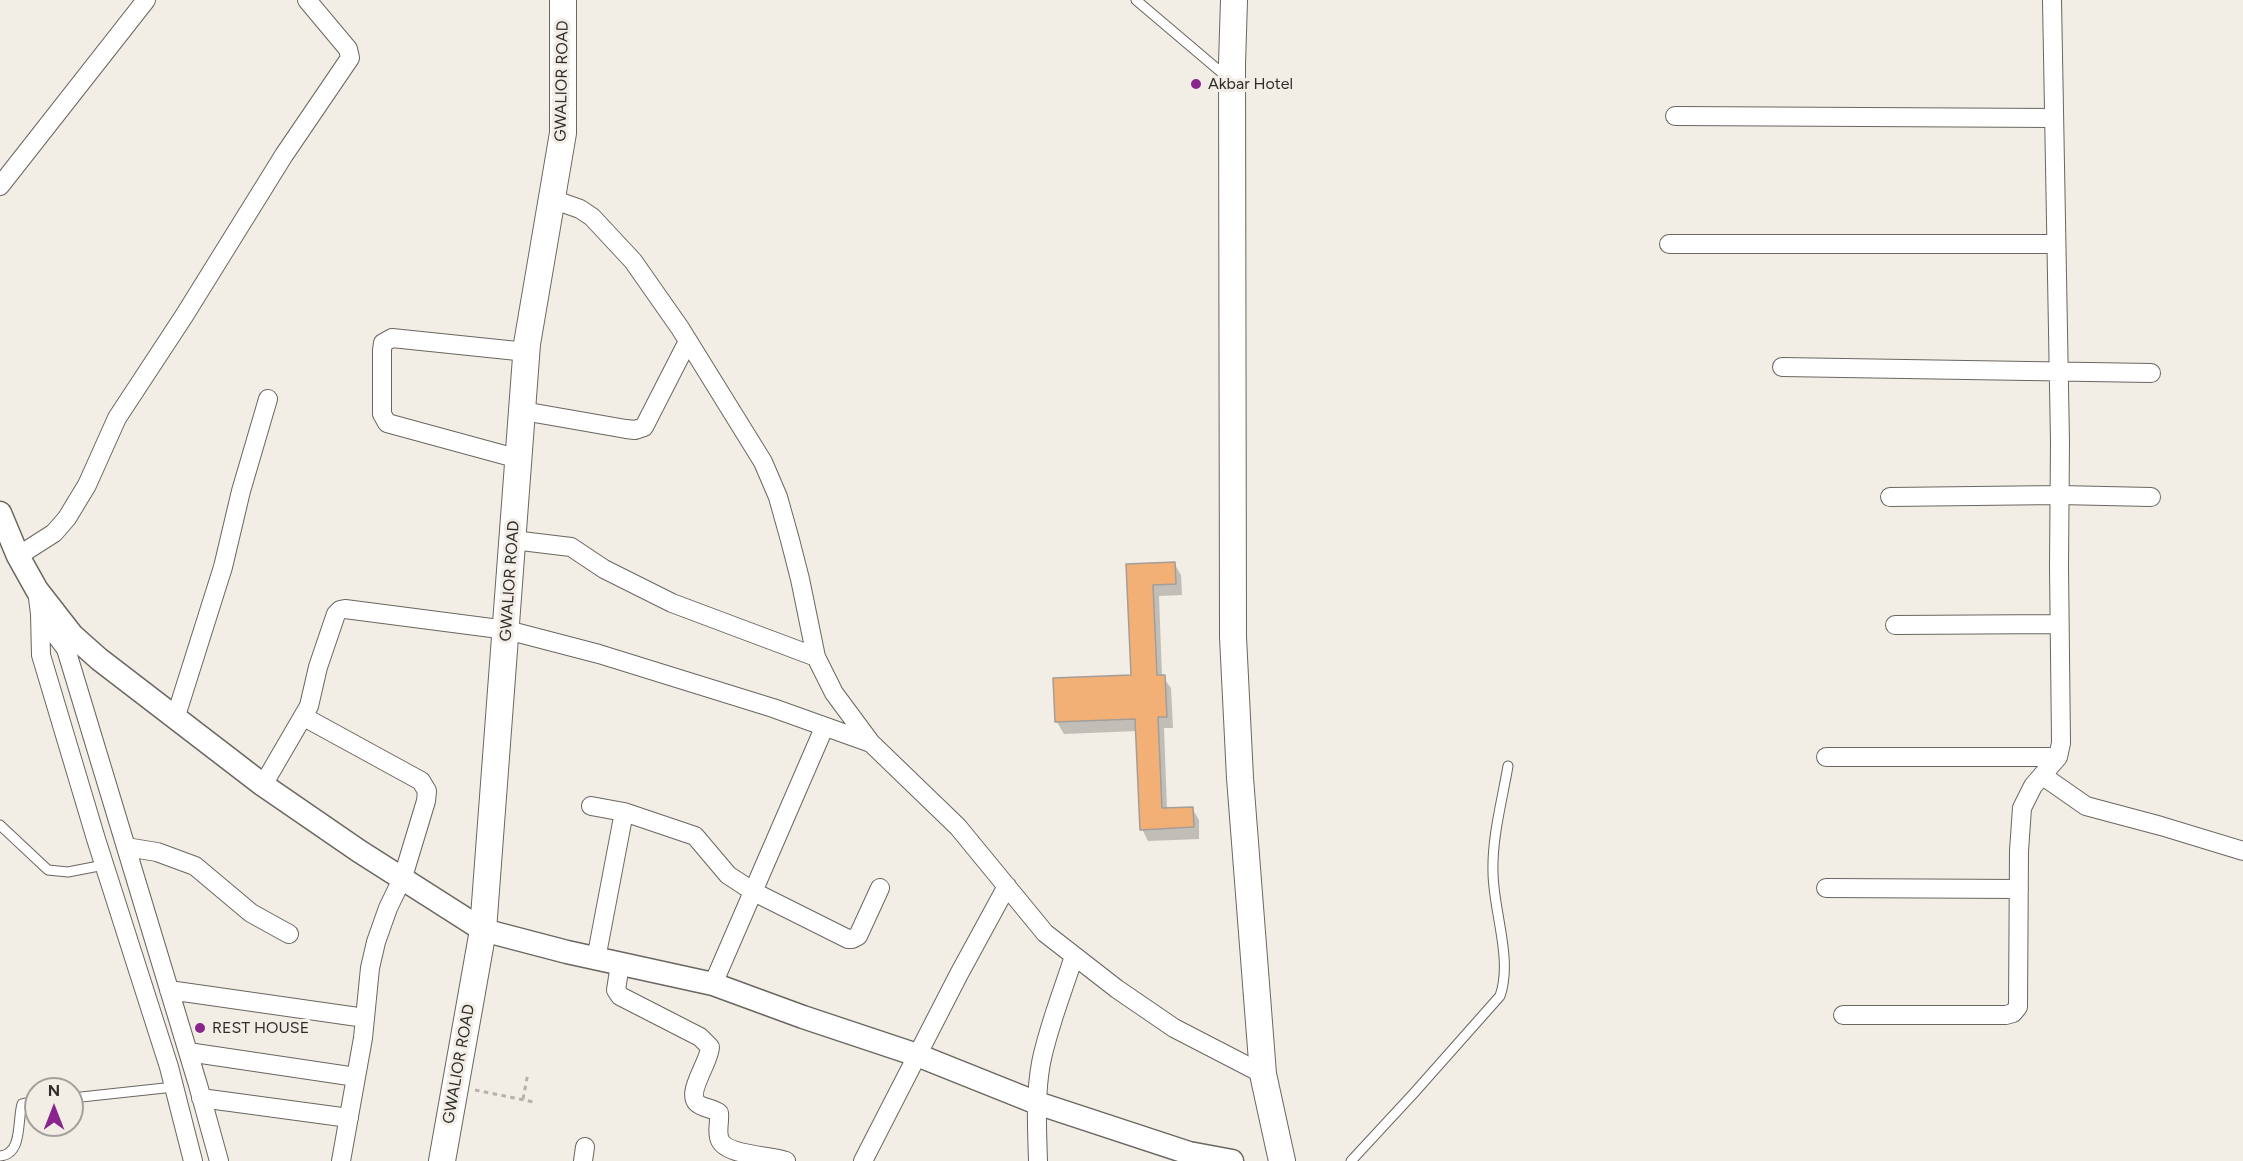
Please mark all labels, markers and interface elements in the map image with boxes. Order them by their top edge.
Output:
street label: GWALIOR ROAD [551,20,573,142]
place label: Akbar Hotel [1208,74,1293,94]
marker: Akbar Hotel [1189,77,1203,91]
street label: GWALIOR ROAD [496,520,524,642]
street label: GWALIOR ROAD [439,1003,479,1125]
place label: REST HOUSE [212,1018,309,1038]
marker: REST HOUSE [193,1021,207,1035]
north arrow [24,1077,84,1137]
text: N [48,1081,60,1100]

